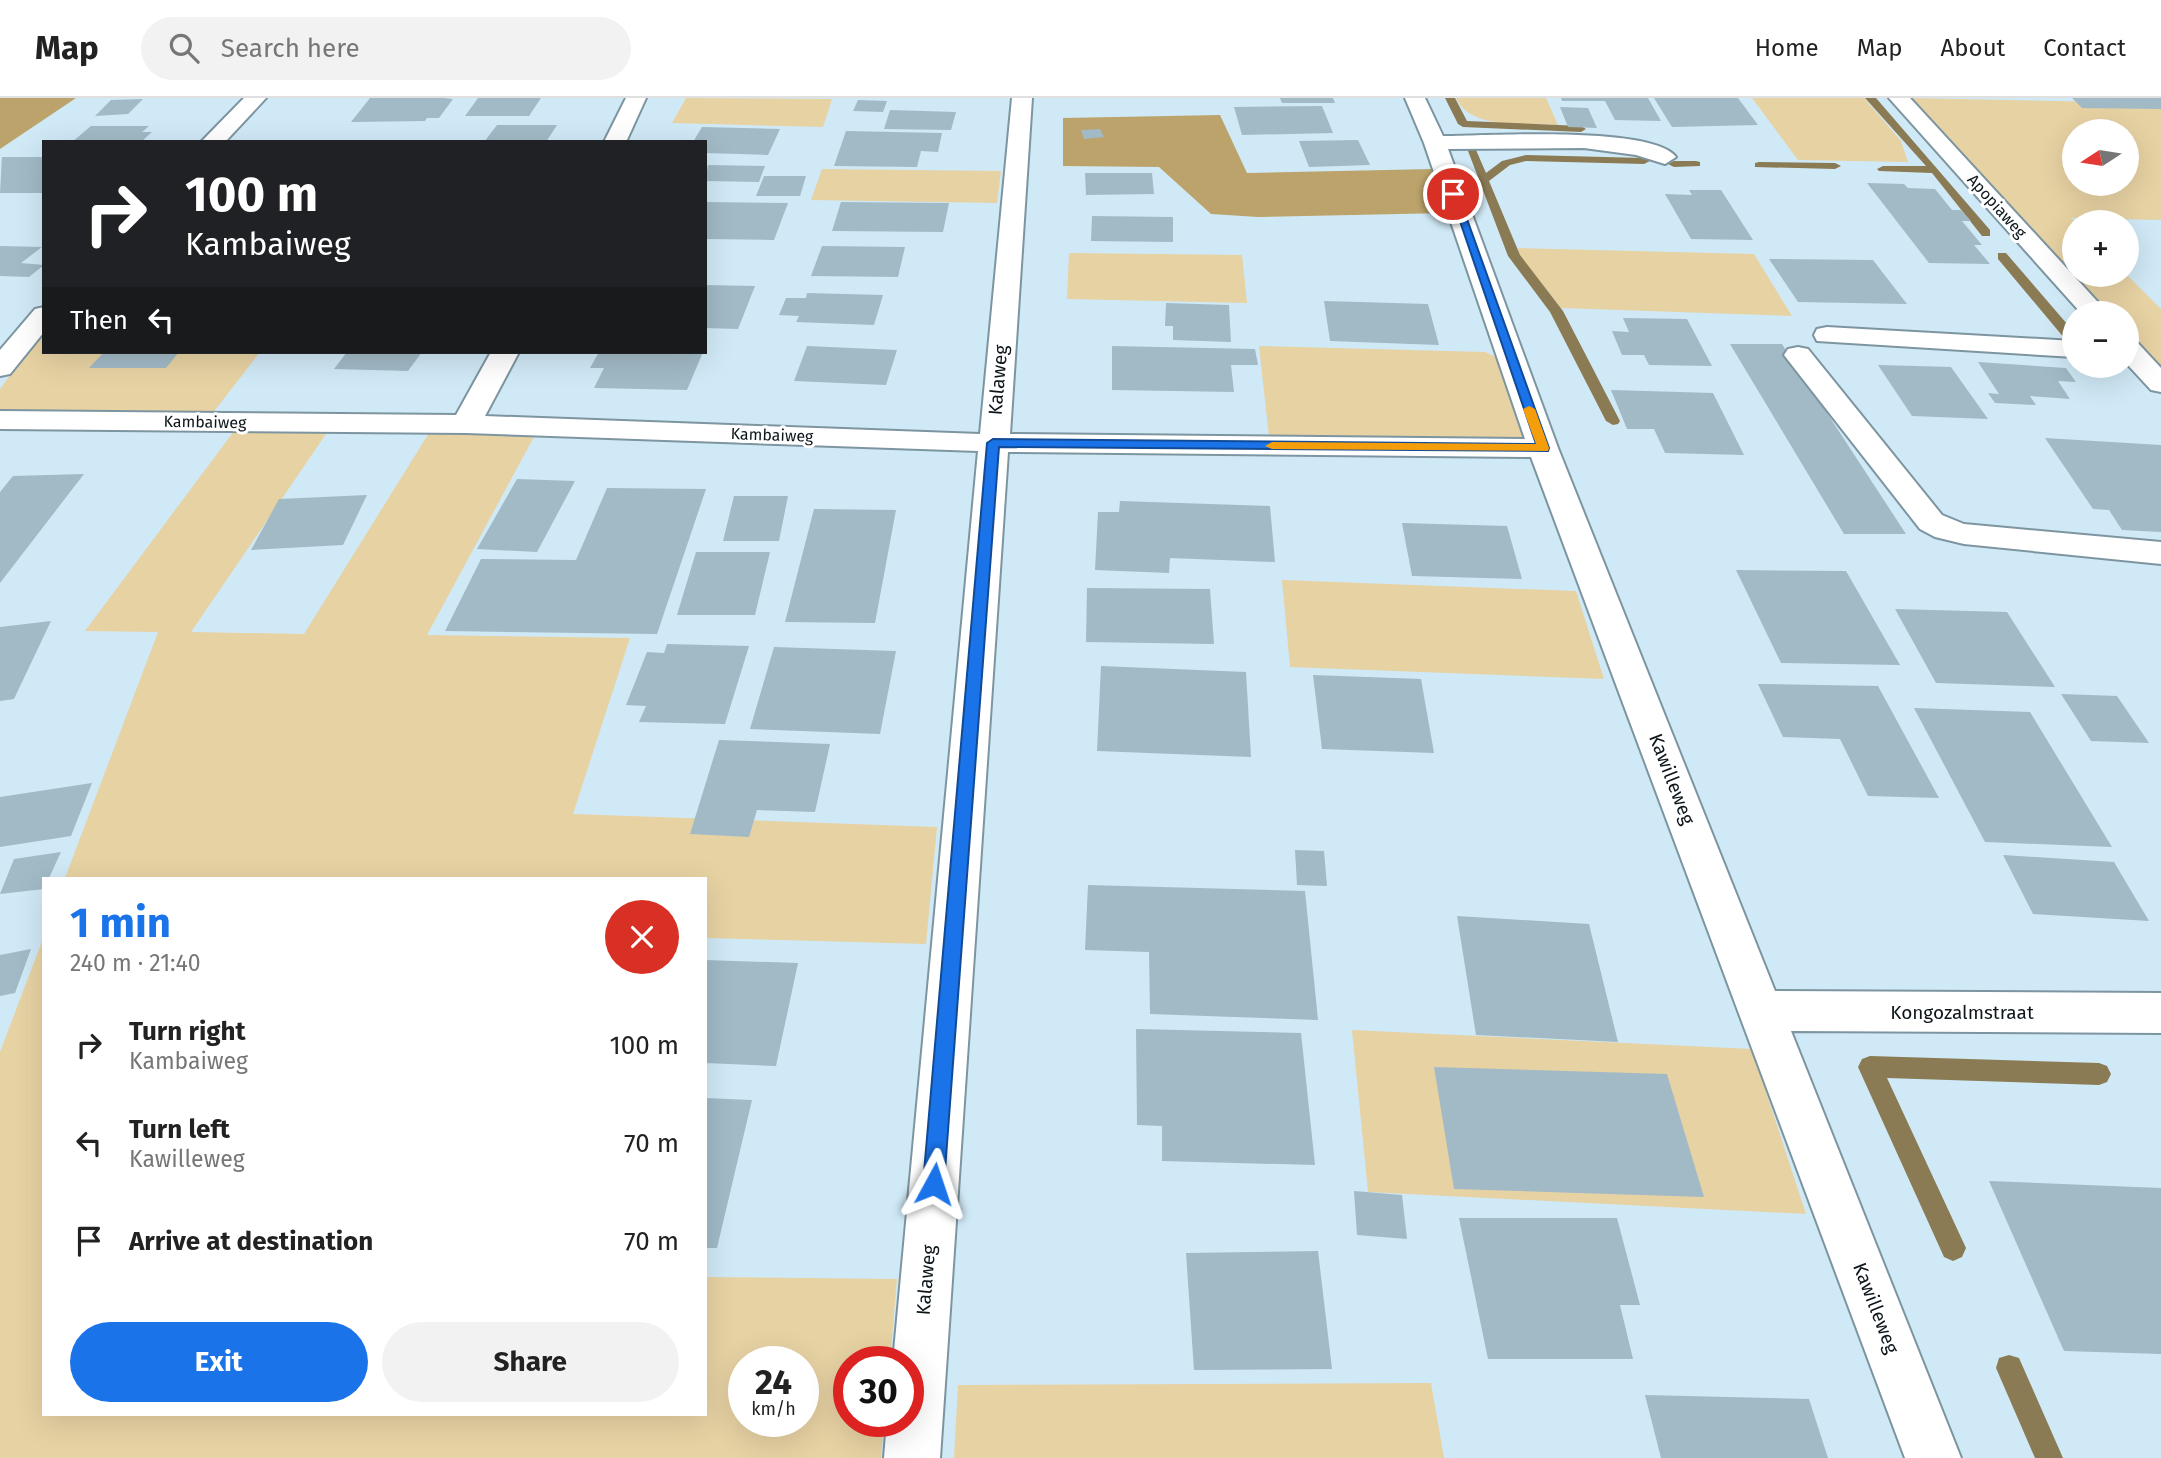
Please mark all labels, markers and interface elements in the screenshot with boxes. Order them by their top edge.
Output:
search box [141,17,631,80]
text: Map [35,28,99,68]
icon: search [165,29,203,67]
text: Search here [221,33,360,64]
text: Home [1755,34,1819,62]
text: Map [1857,34,1903,62]
text: About [1941,34,2005,62]
text: Contact [2043,34,2126,62]
north arrow [2062,119,2138,196]
map controls [2062,119,2139,378]
pin [1423,164,1483,224]
text: 100 m [185,165,318,224]
icon: right [70,168,161,259]
street label: Apopiaweg [1963,170,2031,242]
icon: arrive [1434,175,1472,213]
button: + [2062,210,2139,287]
text: Kambaiweg [185,225,351,263]
icon: left [142,301,180,339]
button: − [2062,301,2139,378]
text: Then [70,305,128,336]
street label: Kalaweg [983,344,1013,416]
street label: Kambaiweg [163,412,247,432]
street label: Kambaiweg [730,424,814,446]
street label: Kawilleweg [1644,730,1700,828]
text: 1 min [70,898,171,948]
button: close [605,900,679,974]
text: 240 m · 21:40 [70,949,201,977]
street label: Kongozalmstraat [1890,1001,2034,1024]
text: Turn right [129,1016,246,1047]
icon: right [70,1026,108,1064]
text: 100 m [610,1030,679,1061]
text: Kambaiweg [129,1047,248,1075]
text: Turn left [129,1114,230,1145]
icon: left [70,1124,108,1162]
text: 70 m [624,1128,679,1159]
text: Kawilleweg [129,1145,245,1173]
position arrow [897,1147,971,1221]
icon: arrive [70,1222,108,1260]
text: Arrive at destination [129,1226,373,1257]
text: 70 m [624,1226,679,1257]
street label: Kalaweg [911,1244,941,1316]
street label: Kawilleweg [1848,1259,1904,1357]
button: Exit [70,1322,368,1402]
button: Share [382,1322,679,1402]
speed limit sign: 30 [833,1346,924,1437]
text: 24 [755,1361,792,1403]
text: km/h [751,1398,796,1420]

